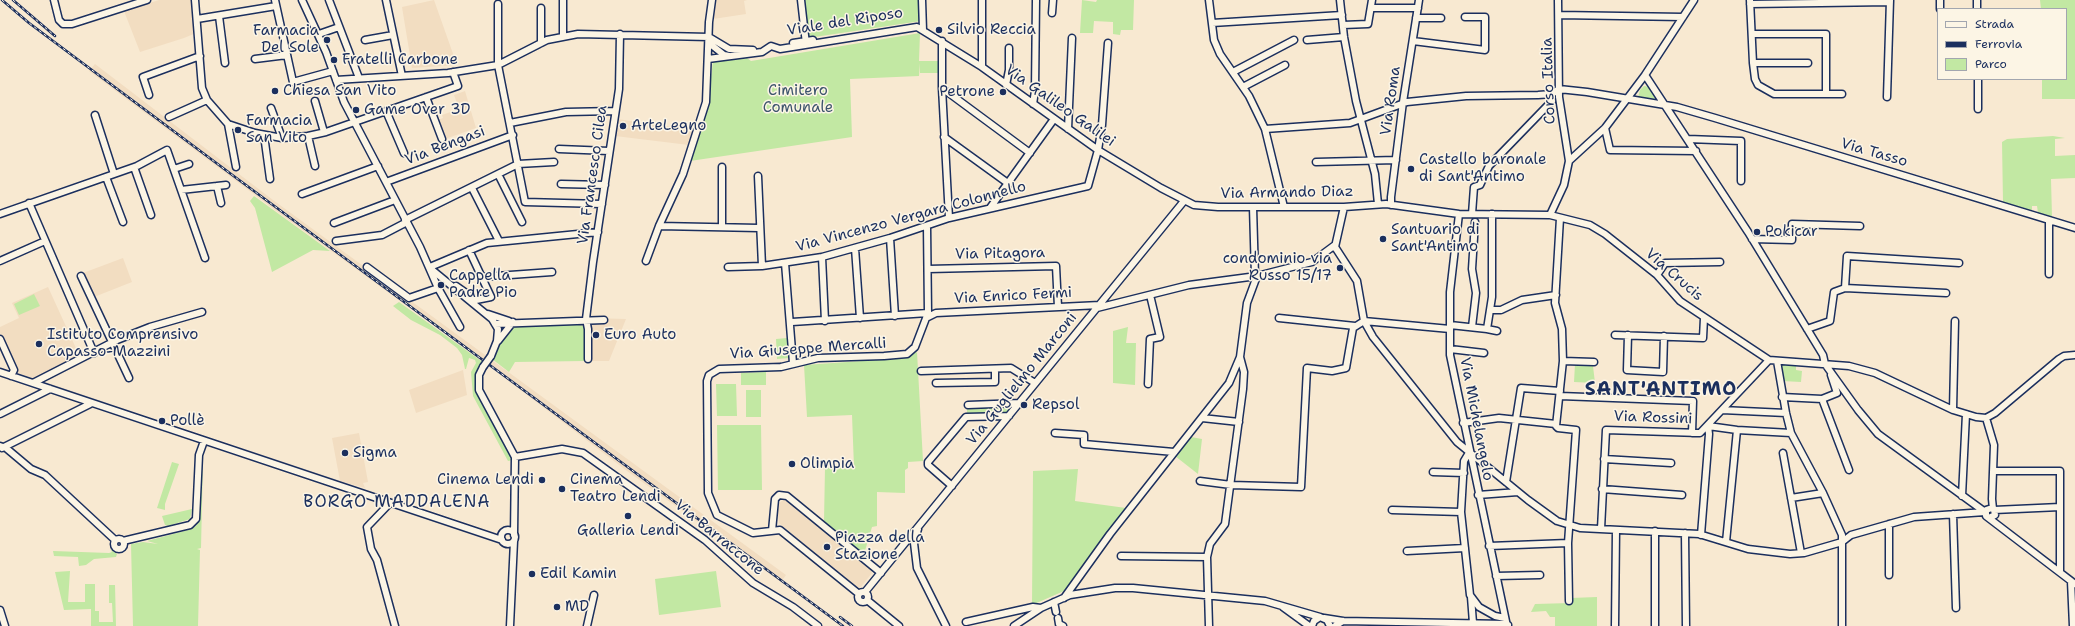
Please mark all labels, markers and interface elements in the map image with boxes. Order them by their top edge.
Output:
street label: Viale del Riposo [786,4,904,40]
legend [1937,8,2067,80]
text: Strada [1975,16,2014,32]
place label: Silvio Reccia [947,21,1036,39]
place label: Farmacia Del Sole [253,22,319,57]
marker: Silvio Reccia [934,25,944,35]
marker: Farmacia Del Sole [322,35,332,45]
text: Ferrovia [1975,36,2022,52]
street label: Corso Italia [1538,37,1560,125]
place label: Fratelli Carbone [342,51,458,69]
marker: Fratelli Carbone [329,55,339,65]
text: Parco [1975,56,2007,72]
street label: Via Galileo Galilei [1001,61,1119,151]
street label: Via Roma [1377,65,1405,137]
place label: Chiesa San Vito [283,82,396,100]
park label: Cimitero Comunale [763,82,833,117]
place label: Petrone [939,83,995,101]
marker: Chiesa San Vito [270,86,280,96]
marker: Petrone [998,87,1008,97]
place label: Game Over 3D [364,101,470,119]
street label: Via Francesco Cilea [574,104,612,246]
marker: Game Over 3D [351,105,361,115]
place label: Farmacia San Vito [246,112,312,147]
place label: ArteLegno [631,117,706,135]
marker: ArteLegno [618,121,628,131]
street label: Via Bengasi [402,122,488,170]
marker: Farmacia San Vito [233,125,243,135]
street label: Via Tasso [1839,135,1909,171]
place label: Castello baronale di Sant'Antimo [1419,151,1546,186]
marker: Castello baronale di Sant'Antimo [1406,164,1416,174]
street label: Via Vincenzo Vergara Colonnello [794,178,1028,256]
street label: Via Armando Diaz [1220,183,1354,203]
place label: Santuario di Sant'Antimo [1391,221,1480,256]
place label: Pokicar [1765,223,1818,241]
marker: Pokicar [1752,227,1762,237]
marker: Santuario di Sant'Antimo [1378,234,1388,244]
street label: Via Pitagora [955,244,1045,264]
street label: Via Crucis [1641,245,1707,305]
place label: condominio via Russo 15/17 [1223,250,1332,285]
marker: condominio via Russo 15/17 [1335,263,1345,273]
place label: Cappella Padre Pio [449,267,517,302]
marker: Cappella Padre Pio [436,280,446,290]
street label: Via Enrico Fermi [953,284,1073,308]
street label: Via Guglielmo Marconi [963,309,1081,449]
place label: Istituto Comprensivo Capasso-Mazzini [47,326,198,361]
place label: Euro Auto [604,326,676,344]
marker: Euro Auto [591,330,601,340]
street label: Via Giuseppe Mercalli [729,335,887,363]
marker: Istituto Comprensivo Capasso-Mazzini [34,339,44,349]
street label: Via Michelangelo [1455,356,1497,482]
district label: SANT'ANTIMO [1585,379,1737,401]
place label: Repsol [1032,396,1079,414]
marker: Repsol [1019,400,1029,410]
street label: Via Rossini [1613,408,1693,428]
place label: Pollè [170,412,205,430]
marker: Pollè [157,416,167,426]
place label: Sigma [353,444,397,462]
marker: Sigma [340,448,350,458]
place label: Olimpia [800,455,854,473]
marker: Olimpia [787,459,797,469]
place label: Cinema Lendi [437,471,534,489]
place label: Cinema Teatro Lendi [570,471,661,506]
marker: Cinema Lendi [537,475,547,485]
marker: Cinema Teatro Lendi [557,484,567,494]
district label: BORGO MADDALENA [303,493,491,513]
street label: Via Barraccone [671,497,767,579]
marker: Galleria Lendi [623,511,633,521]
place label: Galleria Lendi [577,522,679,540]
place label: Piazza della Stazione [835,529,925,564]
marker: Piazza della Stazione [822,542,832,552]
place label: Edil Kamin [540,565,617,583]
marker: Edil Kamin [527,569,537,579]
place label: MD [565,598,589,616]
marker: MD [552,602,562,612]

